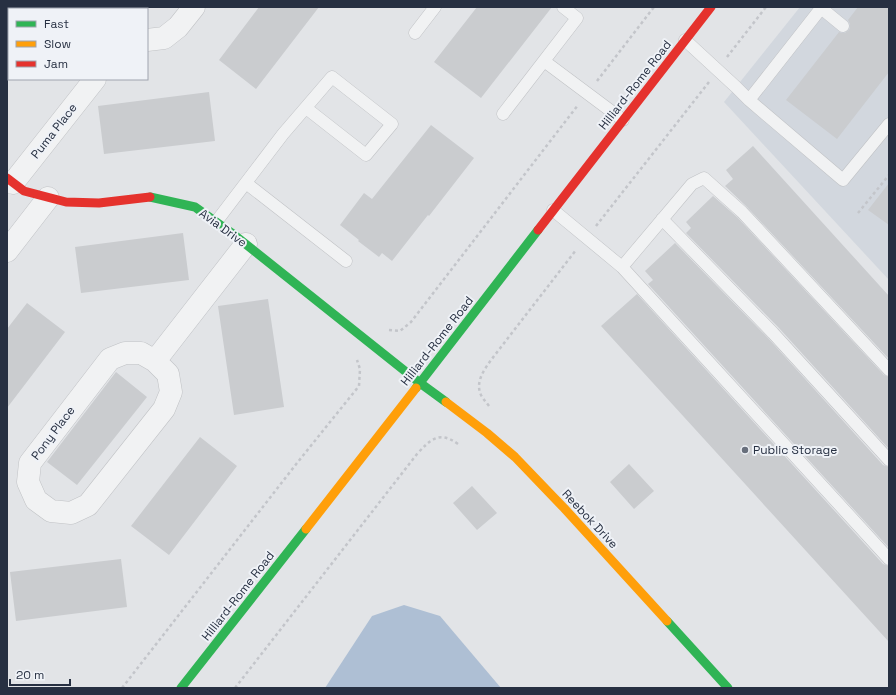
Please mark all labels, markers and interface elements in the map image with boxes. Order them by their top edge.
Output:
legend [8,8,148,80]
text: Fast [44,16,69,32]
text: Slow [44,36,71,52]
street label: Hilliard-Rome Road [595,37,675,133]
text: Jam [44,56,68,72]
street label: Puma Place [27,100,81,162]
street label: Avia Drive [196,205,250,251]
street label: Hilliard-Rome Road [397,293,477,389]
street label: Pony Place [28,403,78,463]
place label: Public Storage [753,442,837,458]
marker: Public Storage [740,445,750,455]
street label: Reebok Drive [558,486,622,552]
street label: Hilliard-Rome Road [198,548,278,644]
scale bar [10,661,70,687]
text: 20 m [16,667,44,683]

